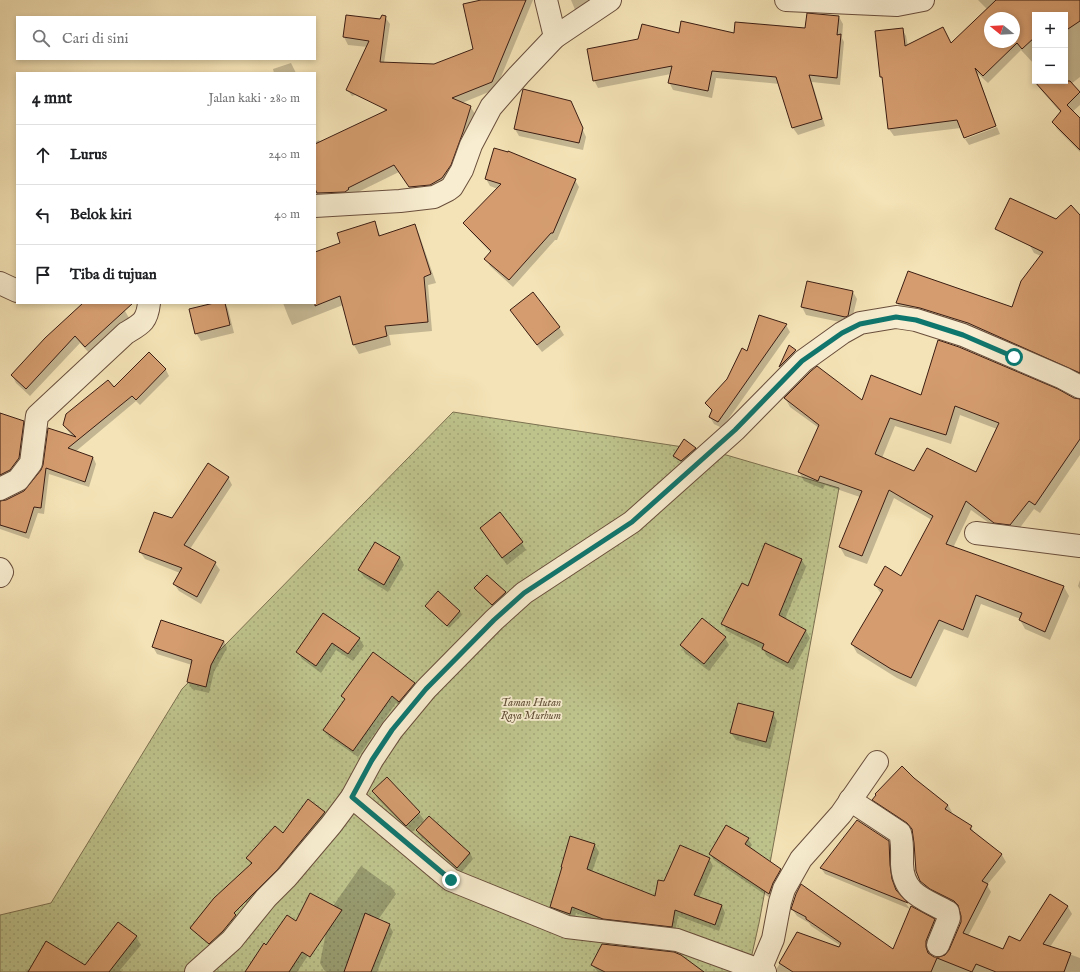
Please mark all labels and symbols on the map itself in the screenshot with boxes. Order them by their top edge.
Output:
north arrow [984,12,1020,48]
route start [1005,348,1023,366]
park label: Taman Hutan Raya Murhum [501,696,562,723]
route end [442,871,460,889]

